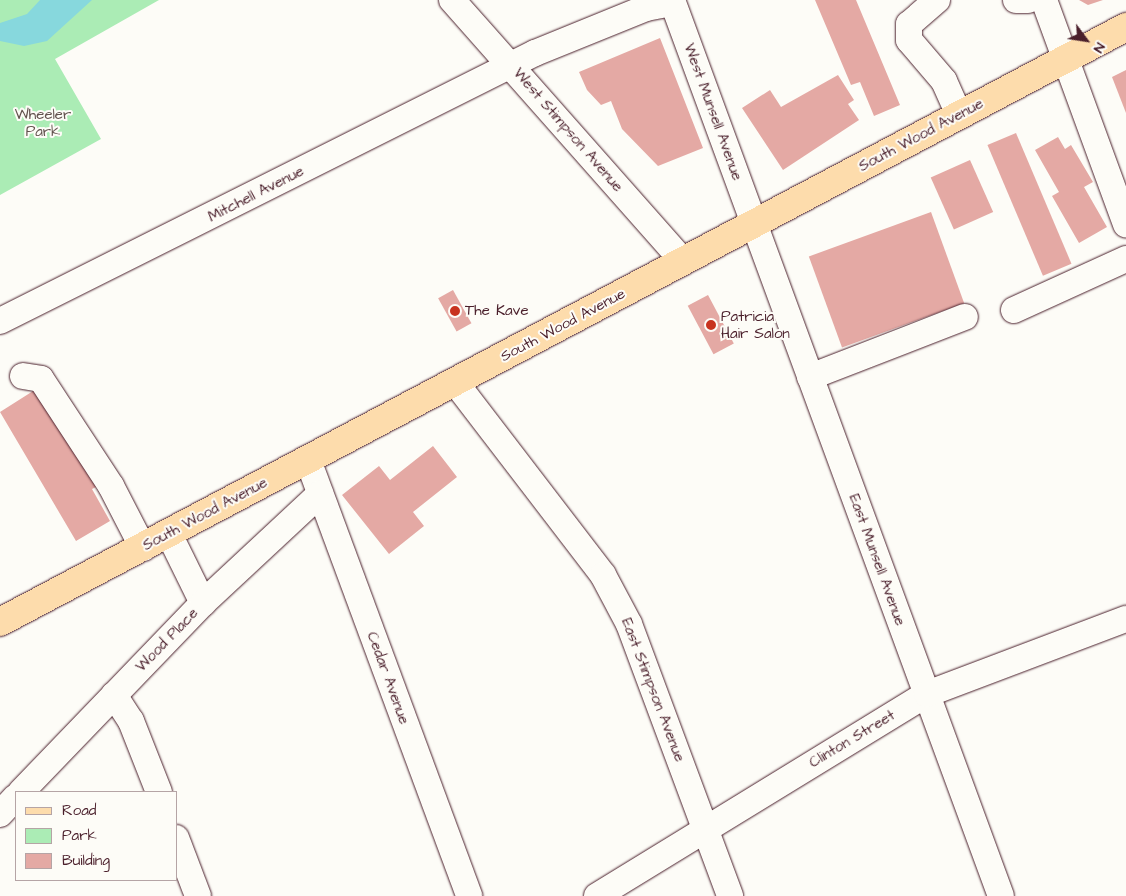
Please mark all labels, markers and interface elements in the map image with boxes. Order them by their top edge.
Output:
north arrow [1061,15,1111,65]
text: N [1088,39,1110,57]
street label: West Munsell Avenue [680,41,746,183]
street label: West Stimpson Avenue [509,64,627,196]
street label: South Wood Avenue [856,95,986,175]
park label: Wheeler Park [15,105,71,140]
street label: Mitchell Avenue [205,162,307,226]
street label: South Wood Avenue [498,285,628,365]
place label: The Kave [465,302,529,320]
marker: The Kave [449,305,461,317]
place label: Patricia Hair Salon [721,307,790,342]
marker: Patricia Hair Salon [705,319,717,331]
street label: South Wood Avenue [140,474,270,554]
street label: East Munsell Avenue [845,492,909,628]
street label: Wood Place [132,604,202,676]
street label: East Stimpson Avenue [617,616,689,764]
street label: Cedar Avenue [363,629,413,727]
street label: Clinton Street [806,706,898,772]
legend [15,791,178,881]
text: Road [62,800,96,821]
text: Park [62,825,97,846]
text: Building [62,850,110,871]

